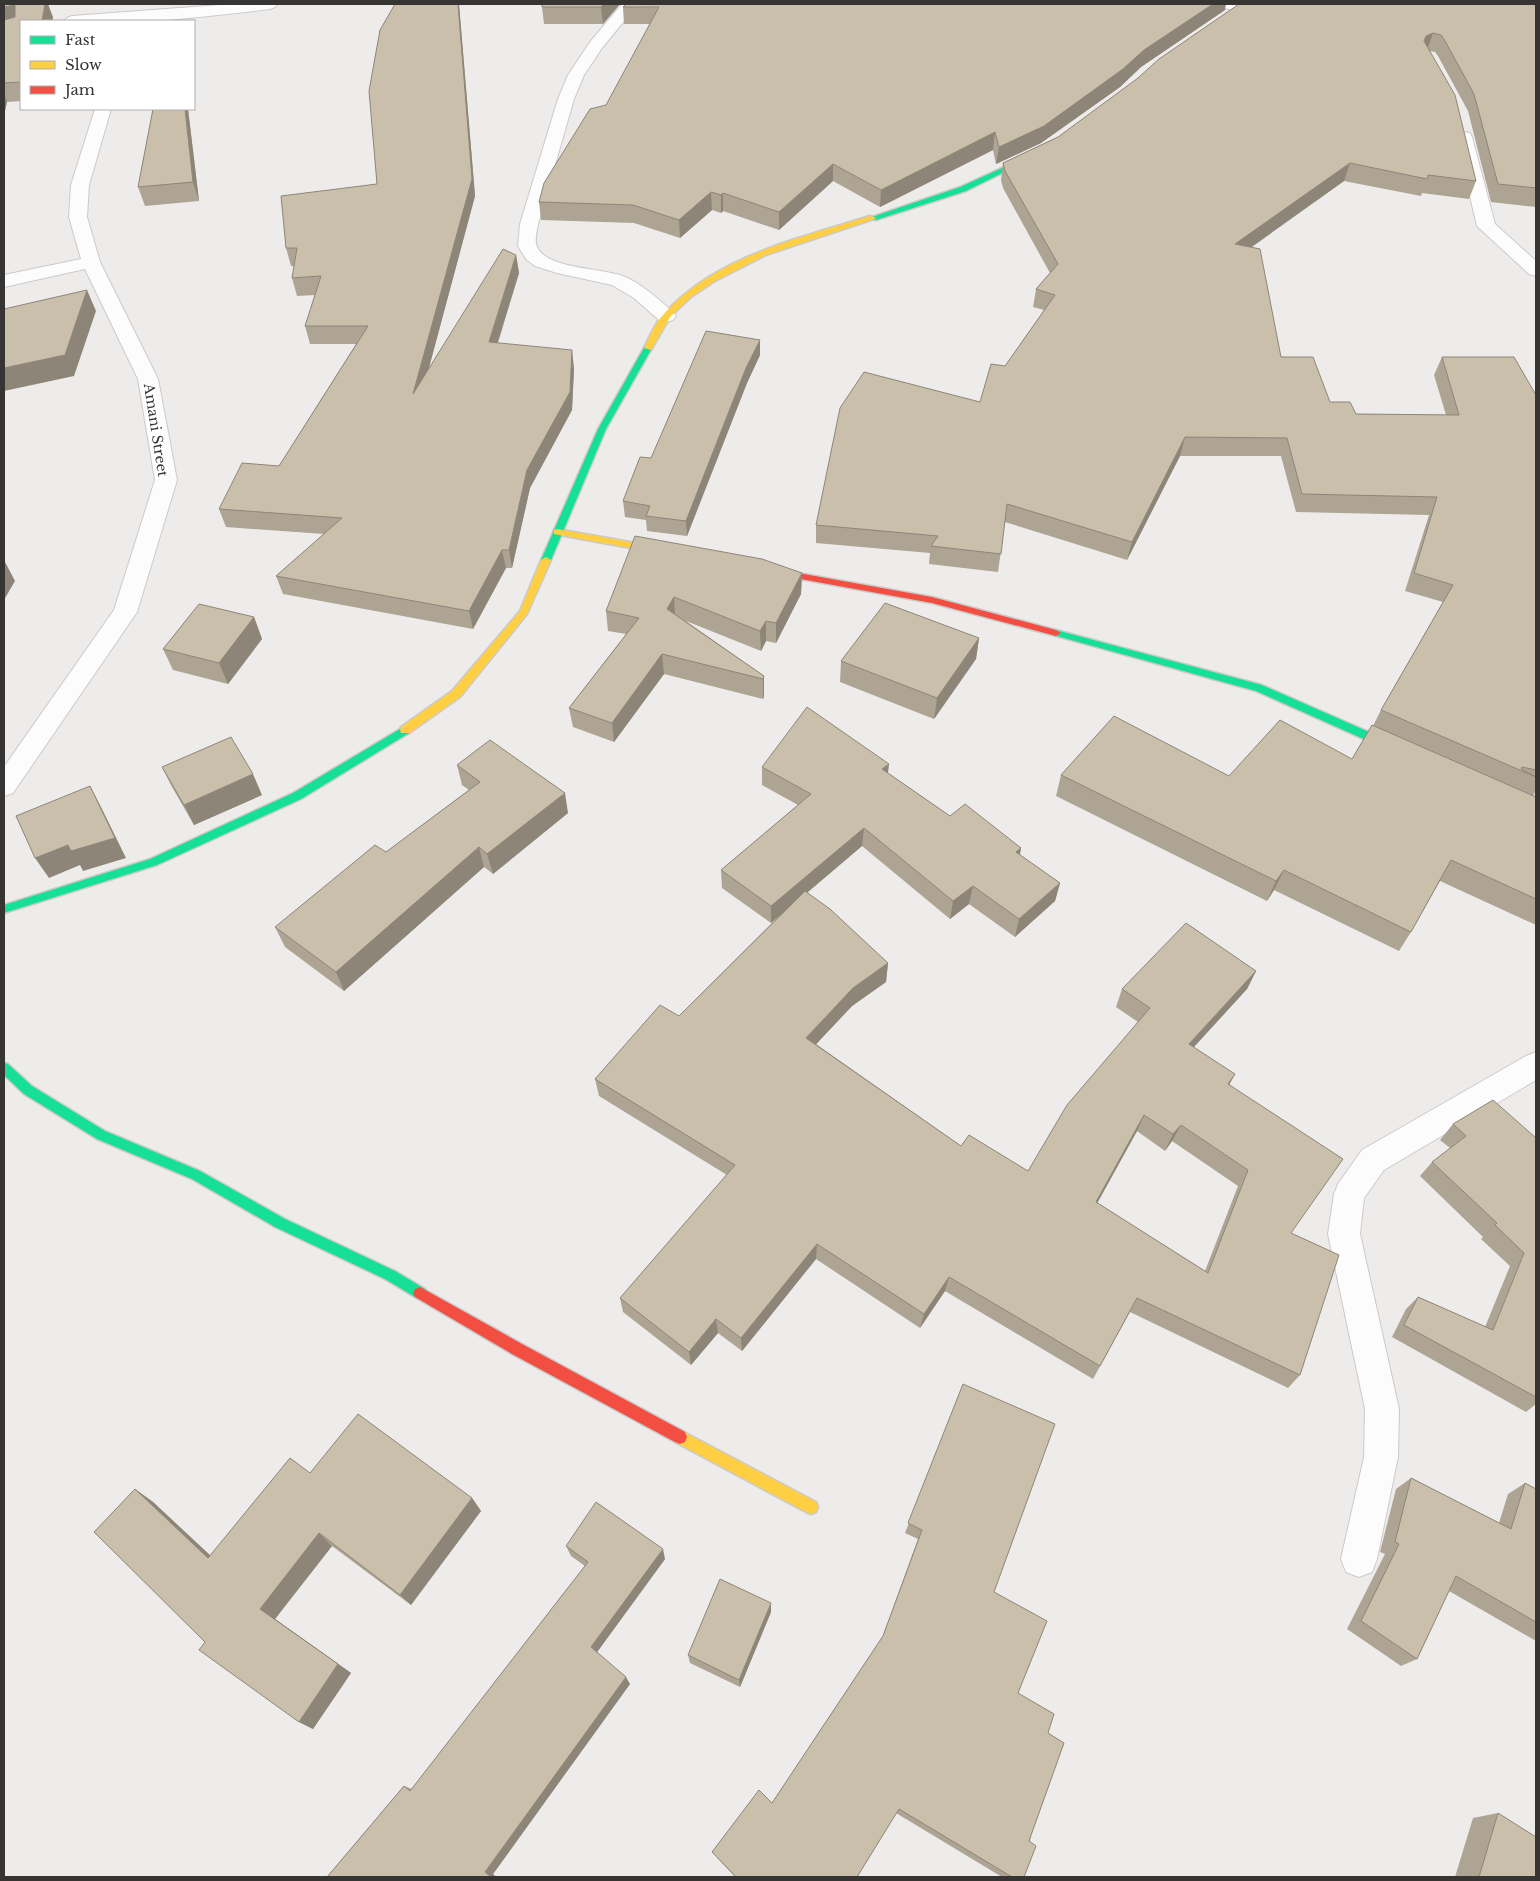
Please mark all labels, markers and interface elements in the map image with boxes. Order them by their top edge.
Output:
legend [20,20,195,110]
text: Fast [65,30,96,49]
text: Slow [65,55,102,74]
text: Jam [63,80,95,99]
street label: Amani Street [140,381,172,479]

